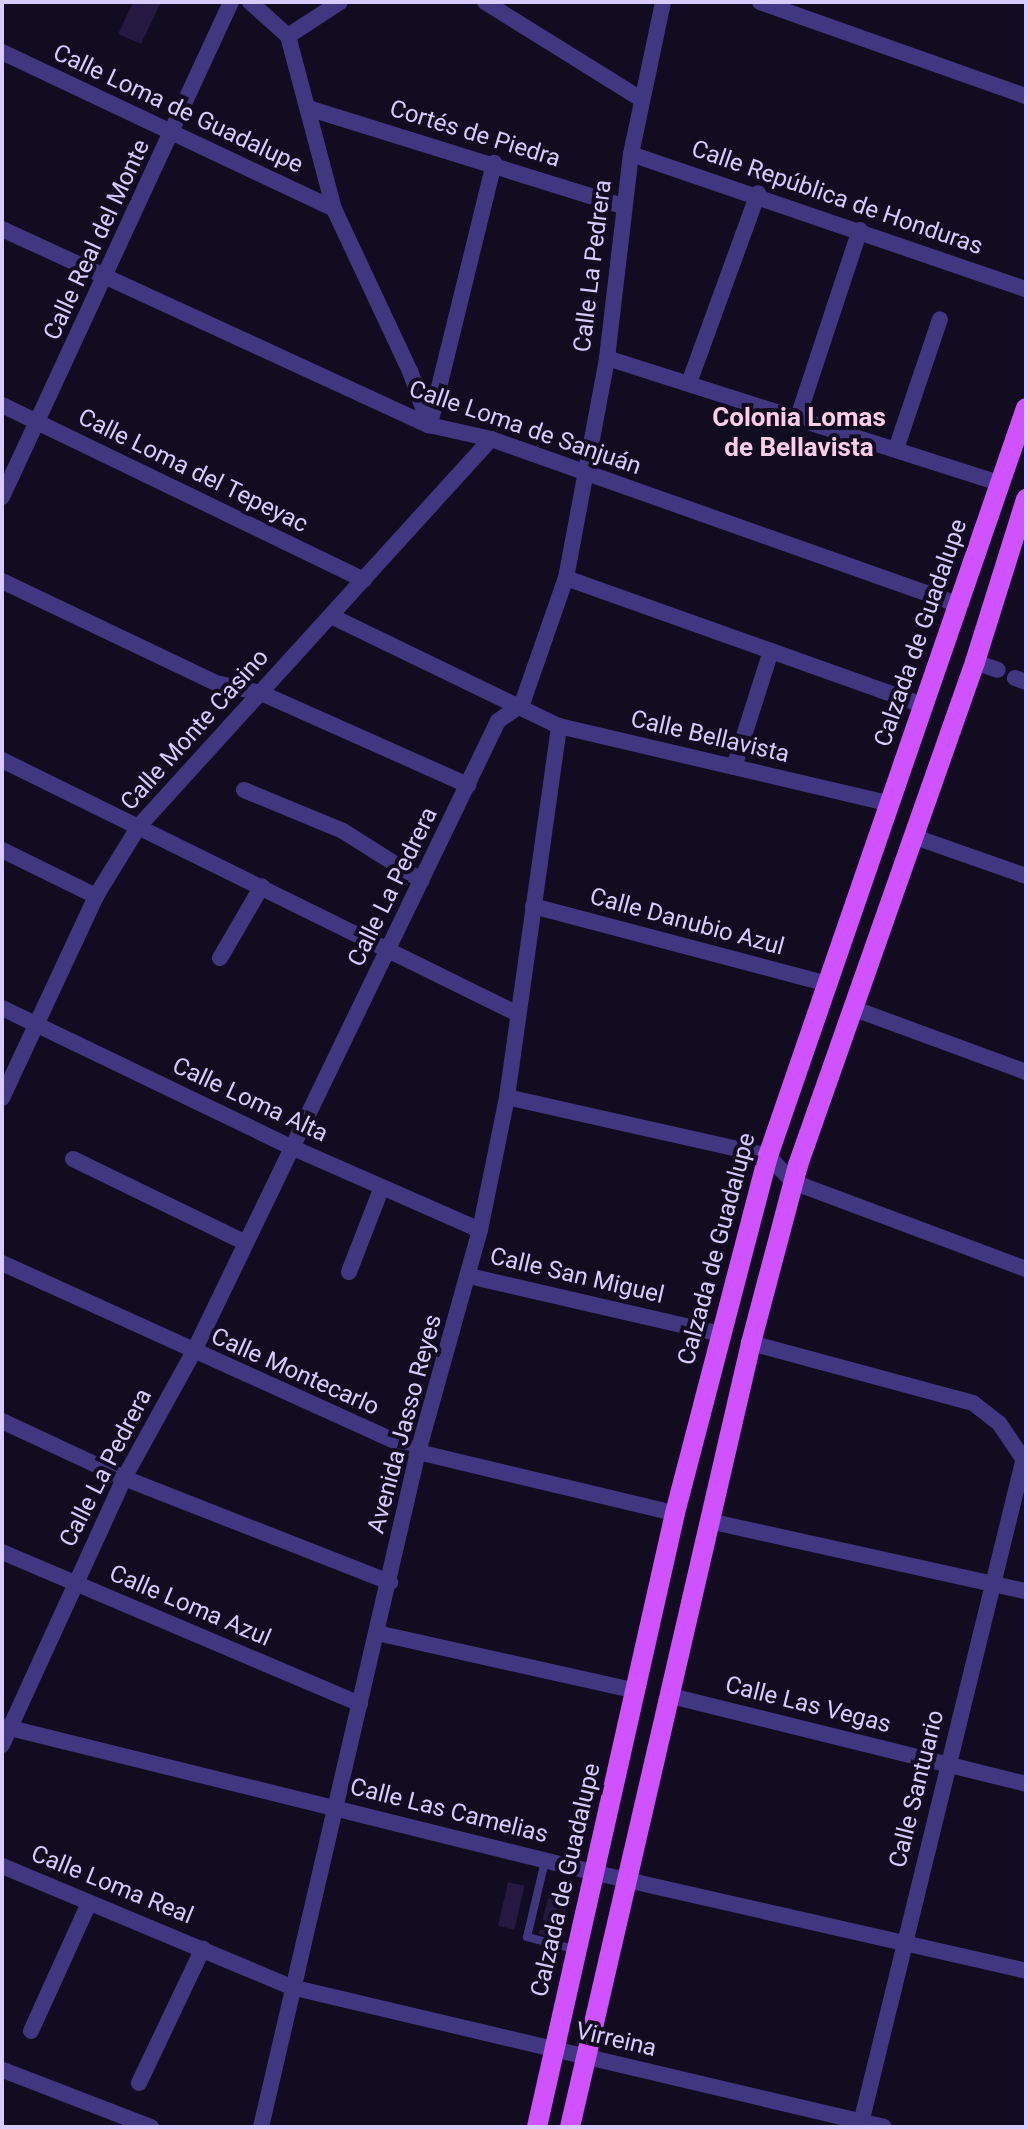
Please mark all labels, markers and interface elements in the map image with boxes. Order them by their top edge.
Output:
street label: Calle Loma de Guadalupe [48,38,308,180]
street label: Cortés de Piedra [386,94,564,174]
street label: Calle Real del Monte [38,135,156,345]
street label: Calle República de Honduras [688,135,986,261]
street label: Calle La Pedrera [568,178,618,354]
street label: Calle Loma de Sanjuán [405,375,645,481]
district label: Colonia Lomas de Bellavista [712,402,886,464]
street label: Calle Loma del Tepeyac [73,403,313,539]
street label: Calzada de Guadalupe [869,515,973,751]
street label: Calle Monte Casino [115,643,275,817]
street label: Calle Bellavista [628,705,792,769]
street label: Calle La Pedrera [342,803,444,971]
street label: Calle Danubio Azul [587,882,787,962]
street label: Calle Loma Alta [168,1051,332,1149]
street label: Calzada de Guadalupe [672,1130,762,1368]
street label: Calle San Miguel [487,1242,667,1310]
street label: Avenida Jasso Reyes [362,1311,448,1537]
street label: Calle Montecarlo [207,1322,383,1422]
street label: Calle La Pedrera [54,1384,158,1552]
street label: Calle Loma Azul [105,1559,275,1653]
street label: Calle Las Vegas [722,1670,894,1740]
street label: Calle Santuario [884,1707,950,1871]
street label: Calzada de Guadalupe [525,1760,607,2000]
street label: Calle Las Camelias [347,1772,551,1850]
street label: Calle Loma Real [27,1839,197,1931]
street label: Virreina [573,2017,659,2063]

